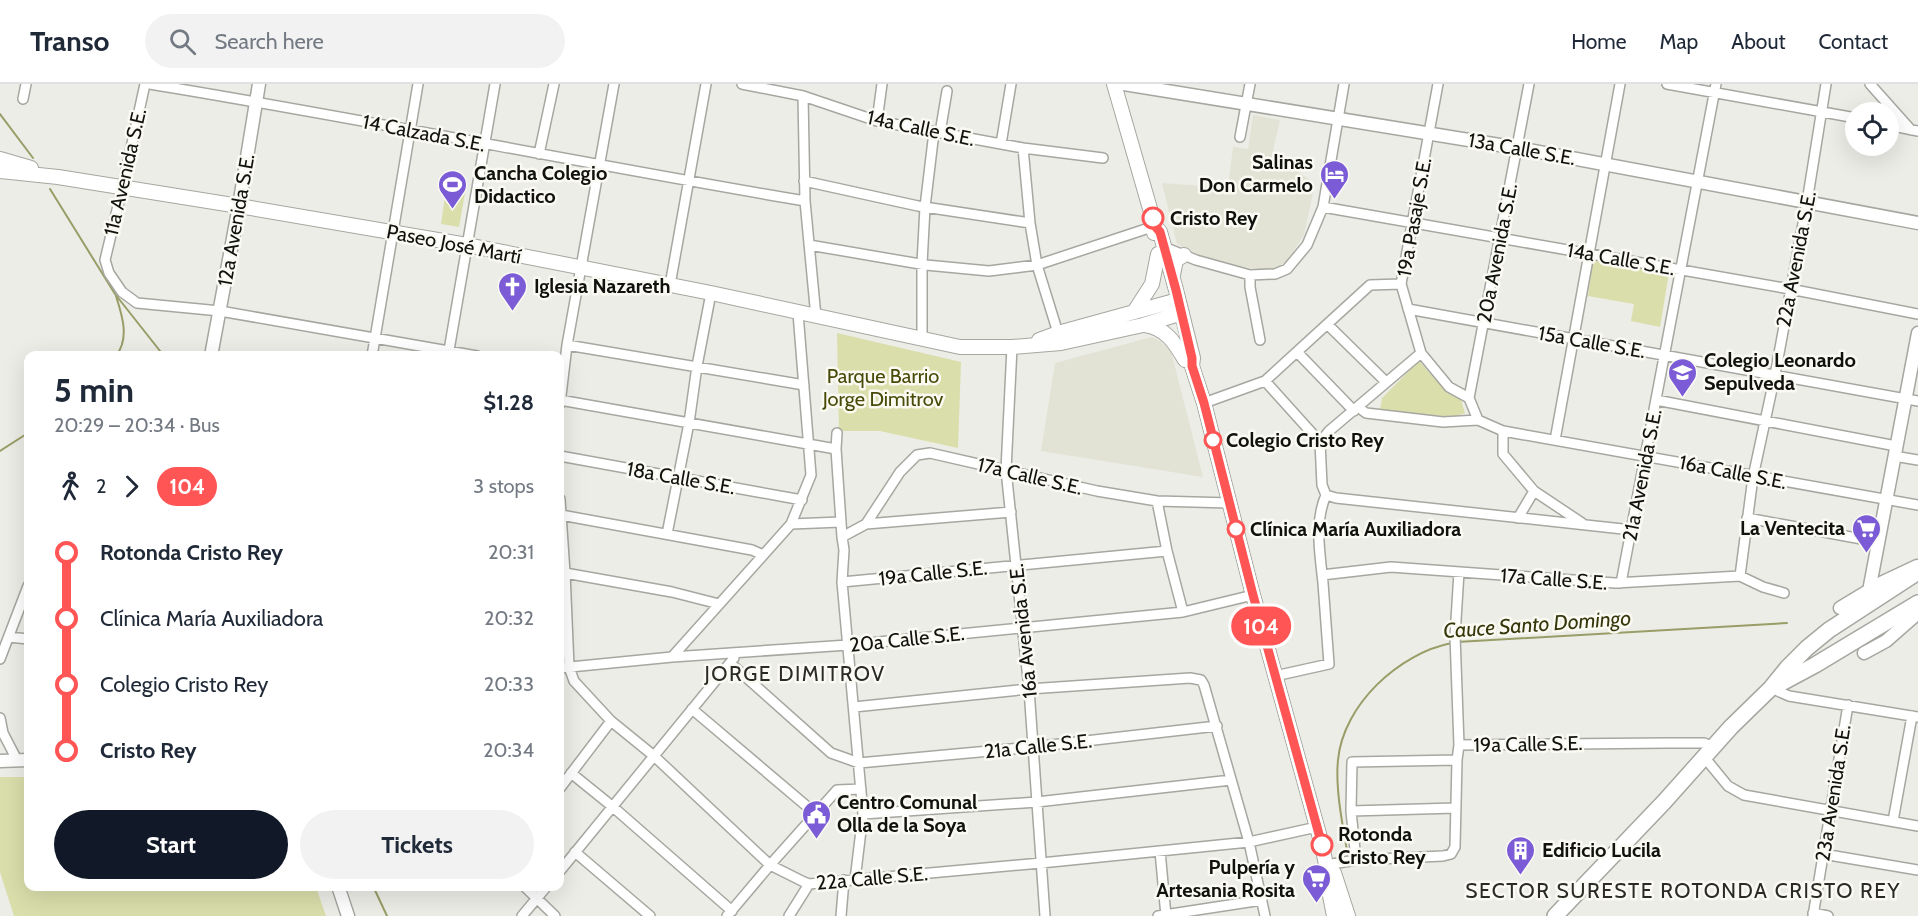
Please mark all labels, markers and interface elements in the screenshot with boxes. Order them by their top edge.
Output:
search box [145,14,565,68]
text: Transo [30,24,109,58]
icon: search [166,25,199,58]
text: Search here [214,28,324,55]
text: Home [1571,29,1627,54]
text: Map [1660,29,1698,54]
text: About [1731,29,1785,54]
text: Contact [1818,29,1888,54]
map controls [1845,102,1899,156]
button: locate [1845,102,1899,156]
street label: 14a Calle S.E. [865,105,977,151]
street label: 11a Avenida S.E. [99,106,151,238]
street label: 14 Calzada S.E. [361,109,487,157]
street label: 13a Calle S.E. [1466,128,1578,170]
place label: Salinas Don Carmelo [1199,150,1313,197]
street label: 12a Avenida S.E. [213,152,259,288]
street label: 19a Pasaje S.E. [1392,155,1436,279]
hotel icon: Salinas Don Carmelo [1318,158,1350,200]
place label: Cancha Colegio Didactico [474,161,607,208]
sports icon: Cancha Colegio Didactico [437,168,469,210]
street label: 20a Avenida S.E. [1472,181,1522,325]
street label: 22a Avenida S.E. [1771,189,1821,329]
place label: Cristo Rey [1170,206,1258,230]
marker: Cristo Rey [1142,207,1164,229]
street label: Paseo José Martí [385,219,523,269]
street label: 14a Calle S.E. [1565,238,1677,280]
church icon: Iglesia Nazareth [497,270,529,312]
place label: Iglesia Nazareth [534,274,670,298]
street label: 15a Calle S.E. [1536,321,1648,363]
place label: Colegio Leonardo Sepulveda [1704,348,1856,395]
school or university icon: Colegio Leonardo Sepulveda [1667,356,1699,398]
park label: Parque Barrio Jorge Dimitrov [822,364,943,411]
text: 5 min [54,370,134,410]
text: $1.28 [483,389,534,416]
street label: 21a Avenida S.E. [1617,407,1667,543]
text: 20:29 – 20:34 · Bus [54,413,220,437]
place label: Colegio Cristo Rey [1226,428,1384,452]
marker: Colegio Cristo Rey [1204,431,1222,449]
street label: 16a Calle S.E. [1677,450,1789,494]
street label: 17a Calle S.E. [975,452,1085,500]
street label: 18a Calle S.E. [625,457,737,499]
icon: walk [54,470,87,503]
icon: forward [115,470,148,503]
text: 2 [96,474,106,498]
text: 104 [169,474,205,499]
text: 3 stops [473,474,534,498]
supermarket icon: La Ventecita [1850,512,1882,554]
place label: La Ventecita [1740,516,1845,540]
place label: Clínica María Auxiliadora [1250,517,1461,541]
marker: Clínica María Auxiliadora [1227,520,1245,538]
text: Rotonda Cristo Rey [100,539,283,566]
text: 20:31 [488,540,534,564]
street label: 19a Calle S.E. [878,555,988,591]
street label: 16a Avenida S.E. [1004,563,1042,699]
street label: 17a Calle S.E. [1500,563,1608,595]
text: Clínica María Auxiliadora [100,605,323,632]
water label: Cauce Santo Domingo [1442,605,1632,643]
text: 20:32 [484,606,534,630]
line badge: 104 [1226,606,1296,646]
text: 104 [1243,614,1279,639]
street label: 20a Calle S.E. [848,621,966,657]
district label: JORGE DIMITROV [703,661,886,686]
text: Colegio Cristo Rey [100,671,268,698]
text: 20:33 [484,672,534,696]
street label: 23a Avenida S.E. [1810,723,1856,863]
street label: 21a Calle S.E. [983,728,1093,764]
street label: 19a Calle S.E. [1473,731,1583,757]
text: Cristo Rey [100,737,197,764]
text: 20:34 [483,738,534,762]
place label: Centro Comunal Olla de la Soya [837,790,977,837]
public building icon: Centro Comunal Olla de la Soya [800,798,832,840]
button: Start [54,810,288,879]
button: Tickets [300,810,534,879]
place label: Rotonda Cristo Rey [1338,822,1426,869]
marker: Rotonda Cristo Rey [1311,834,1333,856]
building icon: Edificio Lucila [1505,834,1537,876]
place label: Edificio Lucila [1542,838,1661,862]
place label: Pulpería y Artesania Rosita [1156,855,1295,902]
street label: 22a Calle S.E. [815,861,929,895]
supermarket icon: Pulpería y Artesania Rosita [1300,862,1332,904]
district label: SECTOR SURESTE ROTONDA CRISTO REY [1465,878,1901,903]

